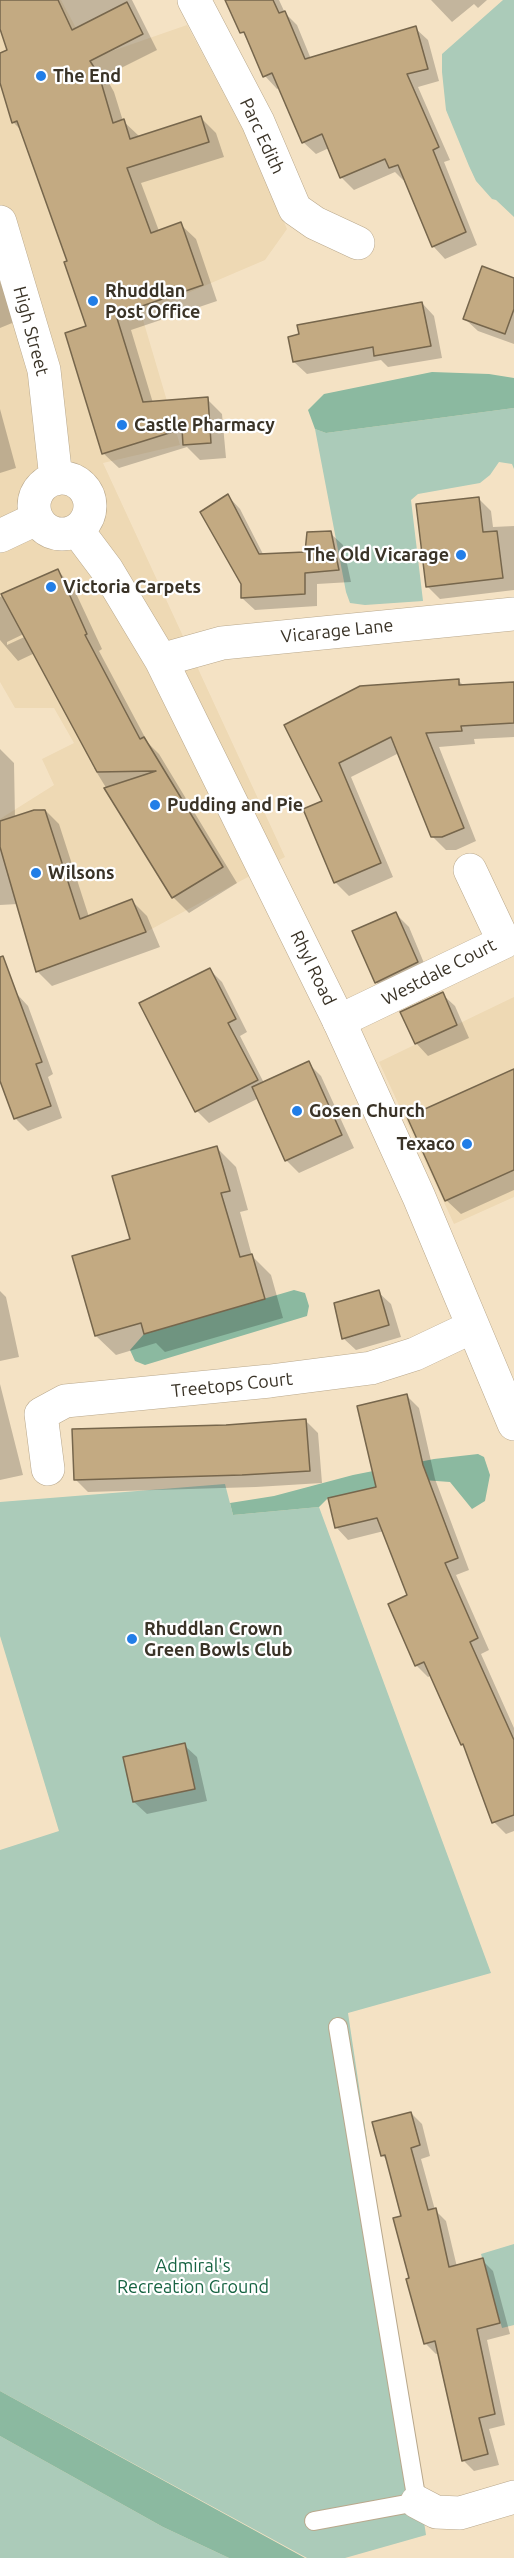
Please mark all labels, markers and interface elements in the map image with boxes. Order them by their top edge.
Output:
place label: The End [53,65,121,87]
marker: The End [34,69,48,83]
street label: Parc Edith [235,95,289,177]
place label: Rhuddlan Post Office [105,280,200,322]
street label: High Street [9,284,53,378]
marker: Rhuddlan Post Office [86,294,100,308]
place label: Castle Pharmacy [134,414,275,436]
marker: Castle Pharmacy [115,418,129,432]
place label: The Old Vicarage [304,544,449,566]
marker: The Old Vicarage [454,548,468,562]
place label: Victoria Carpets [63,576,201,598]
marker: Victoria Carpets [44,580,58,594]
street label: Vicarage Lane [280,614,394,648]
place label: Pudding and Pie [167,794,303,816]
marker: Pudding and Pie [148,798,162,812]
place label: Wilsons [48,862,114,884]
marker: Wilsons [29,866,43,880]
street label: Rhyl Road [286,927,340,1009]
street label: Westdale Court [378,934,500,1010]
place label: Gosen Church [309,1100,425,1122]
marker: Gosen Church [290,1104,304,1118]
place label: Texaco [397,1133,455,1155]
marker: Texaco [460,1137,474,1151]
street label: Treetops Court [170,1368,294,1402]
place label: Rhuddlan Crown Green Bowls Club [144,1618,292,1660]
marker: Rhuddlan Crown Green Bowls Club [125,1632,139,1646]
park label: Admiral's Recreation Ground [117,2255,269,2298]

